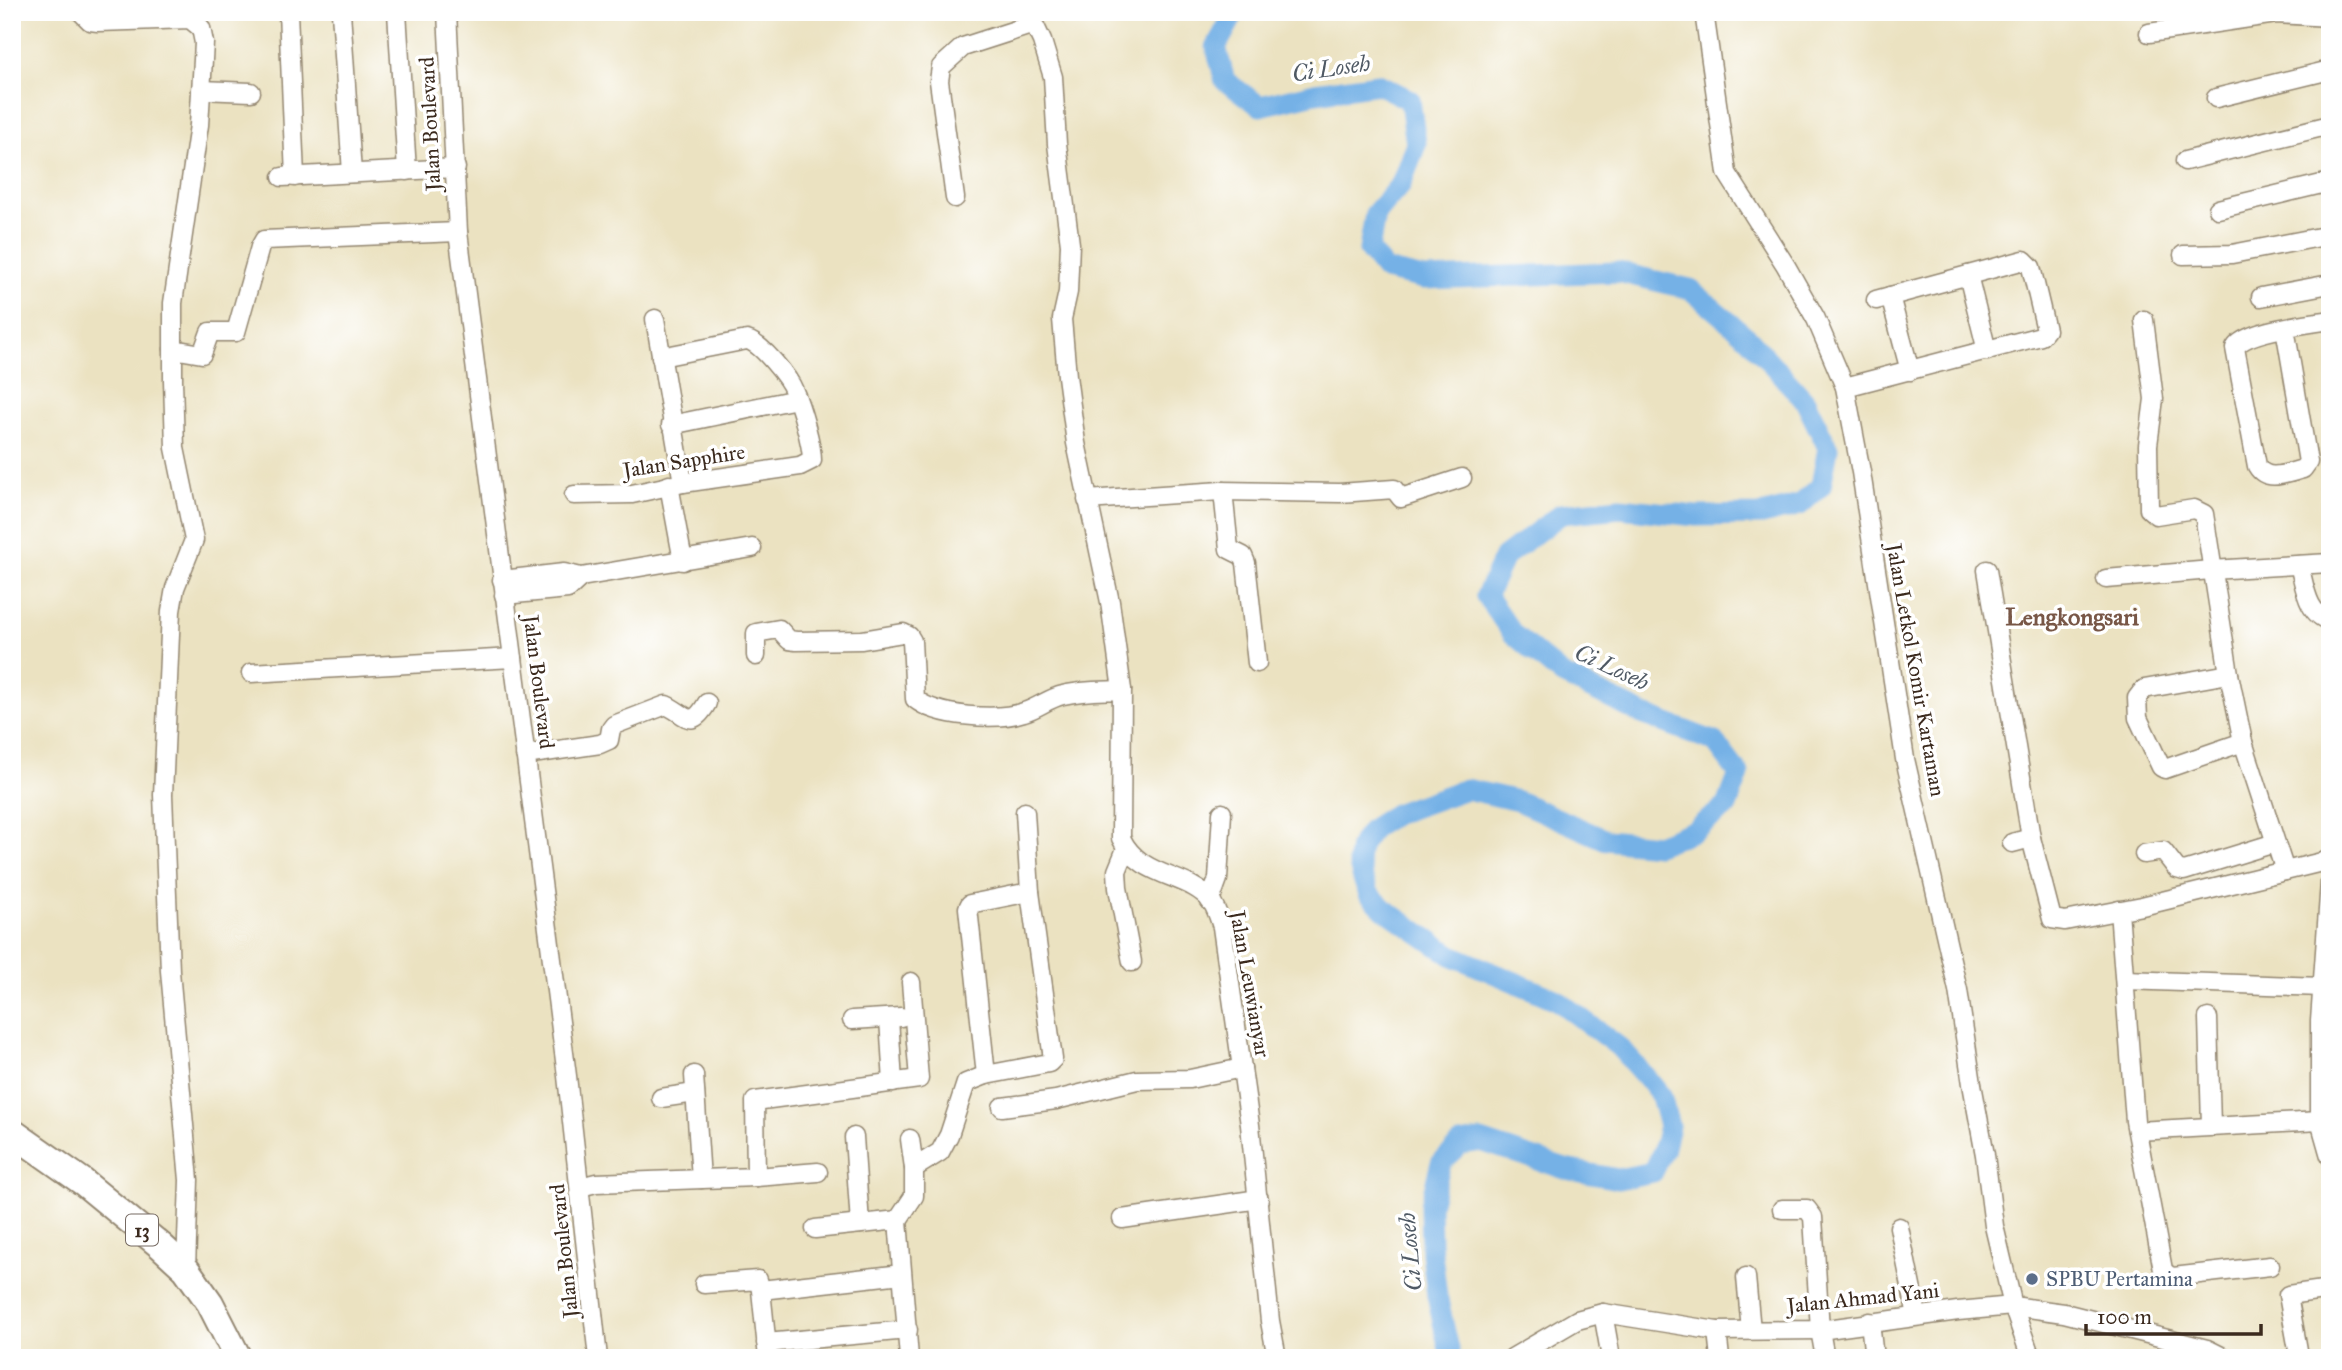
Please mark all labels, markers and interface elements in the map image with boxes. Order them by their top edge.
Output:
water label: Ci Loseh [1290,49,1372,87]
street label: Jalan Boulevard [413,56,447,194]
street label: Jalan Sapphire [619,438,747,484]
street label: Jalan Letkol Komir Kartaman [1881,540,1951,798]
district label: Lengkongsari [2005,602,2139,632]
street label: Jalan Boulevard [518,612,560,751]
water label: Ci Loseh [1570,638,1654,696]
street label: Jalan Leuwianyar [1224,907,1276,1060]
street label: Jalan Boulevard [544,1182,584,1321]
water label: Ci Loseh [1393,1212,1427,1292]
road number: 13 [126,1214,158,1246]
place label: SPBU Pertamina [2046,1266,2193,1292]
marker: SPBU Pertamina [2024,1271,2040,1287]
street label: Jalan Ahmad Yani [1784,1277,1941,1319]
scale bar [2086,1293,2262,1337]
text: 100 m [2097,1304,2152,1330]

